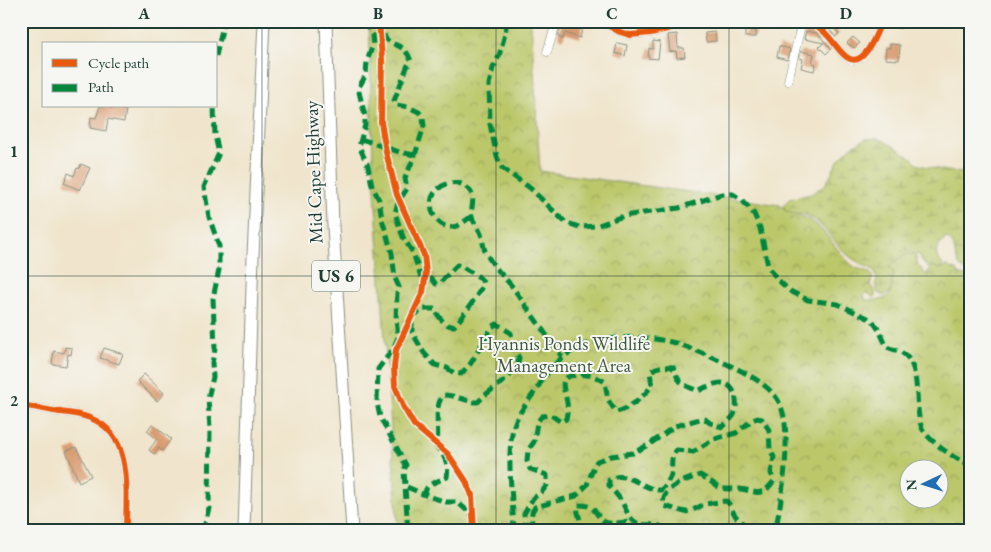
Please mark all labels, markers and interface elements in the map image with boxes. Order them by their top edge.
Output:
text: A [137,3,150,24]
text: B [373,3,383,24]
text: C [606,3,618,24]
text: D [840,3,852,24]
legend [42,42,218,108]
text: Cycle path [88,53,150,72]
text: Path [88,77,114,96]
street label: Mid Cape Highway [298,99,328,244]
text: 1 [10,141,18,162]
road number: US 6 [312,260,360,292]
park label: Hyannis Ponds Wildlife Management Area [478,331,650,378]
text: 2 [10,390,19,411]
north arrow [898,460,948,510]
text: N [902,478,920,491]

